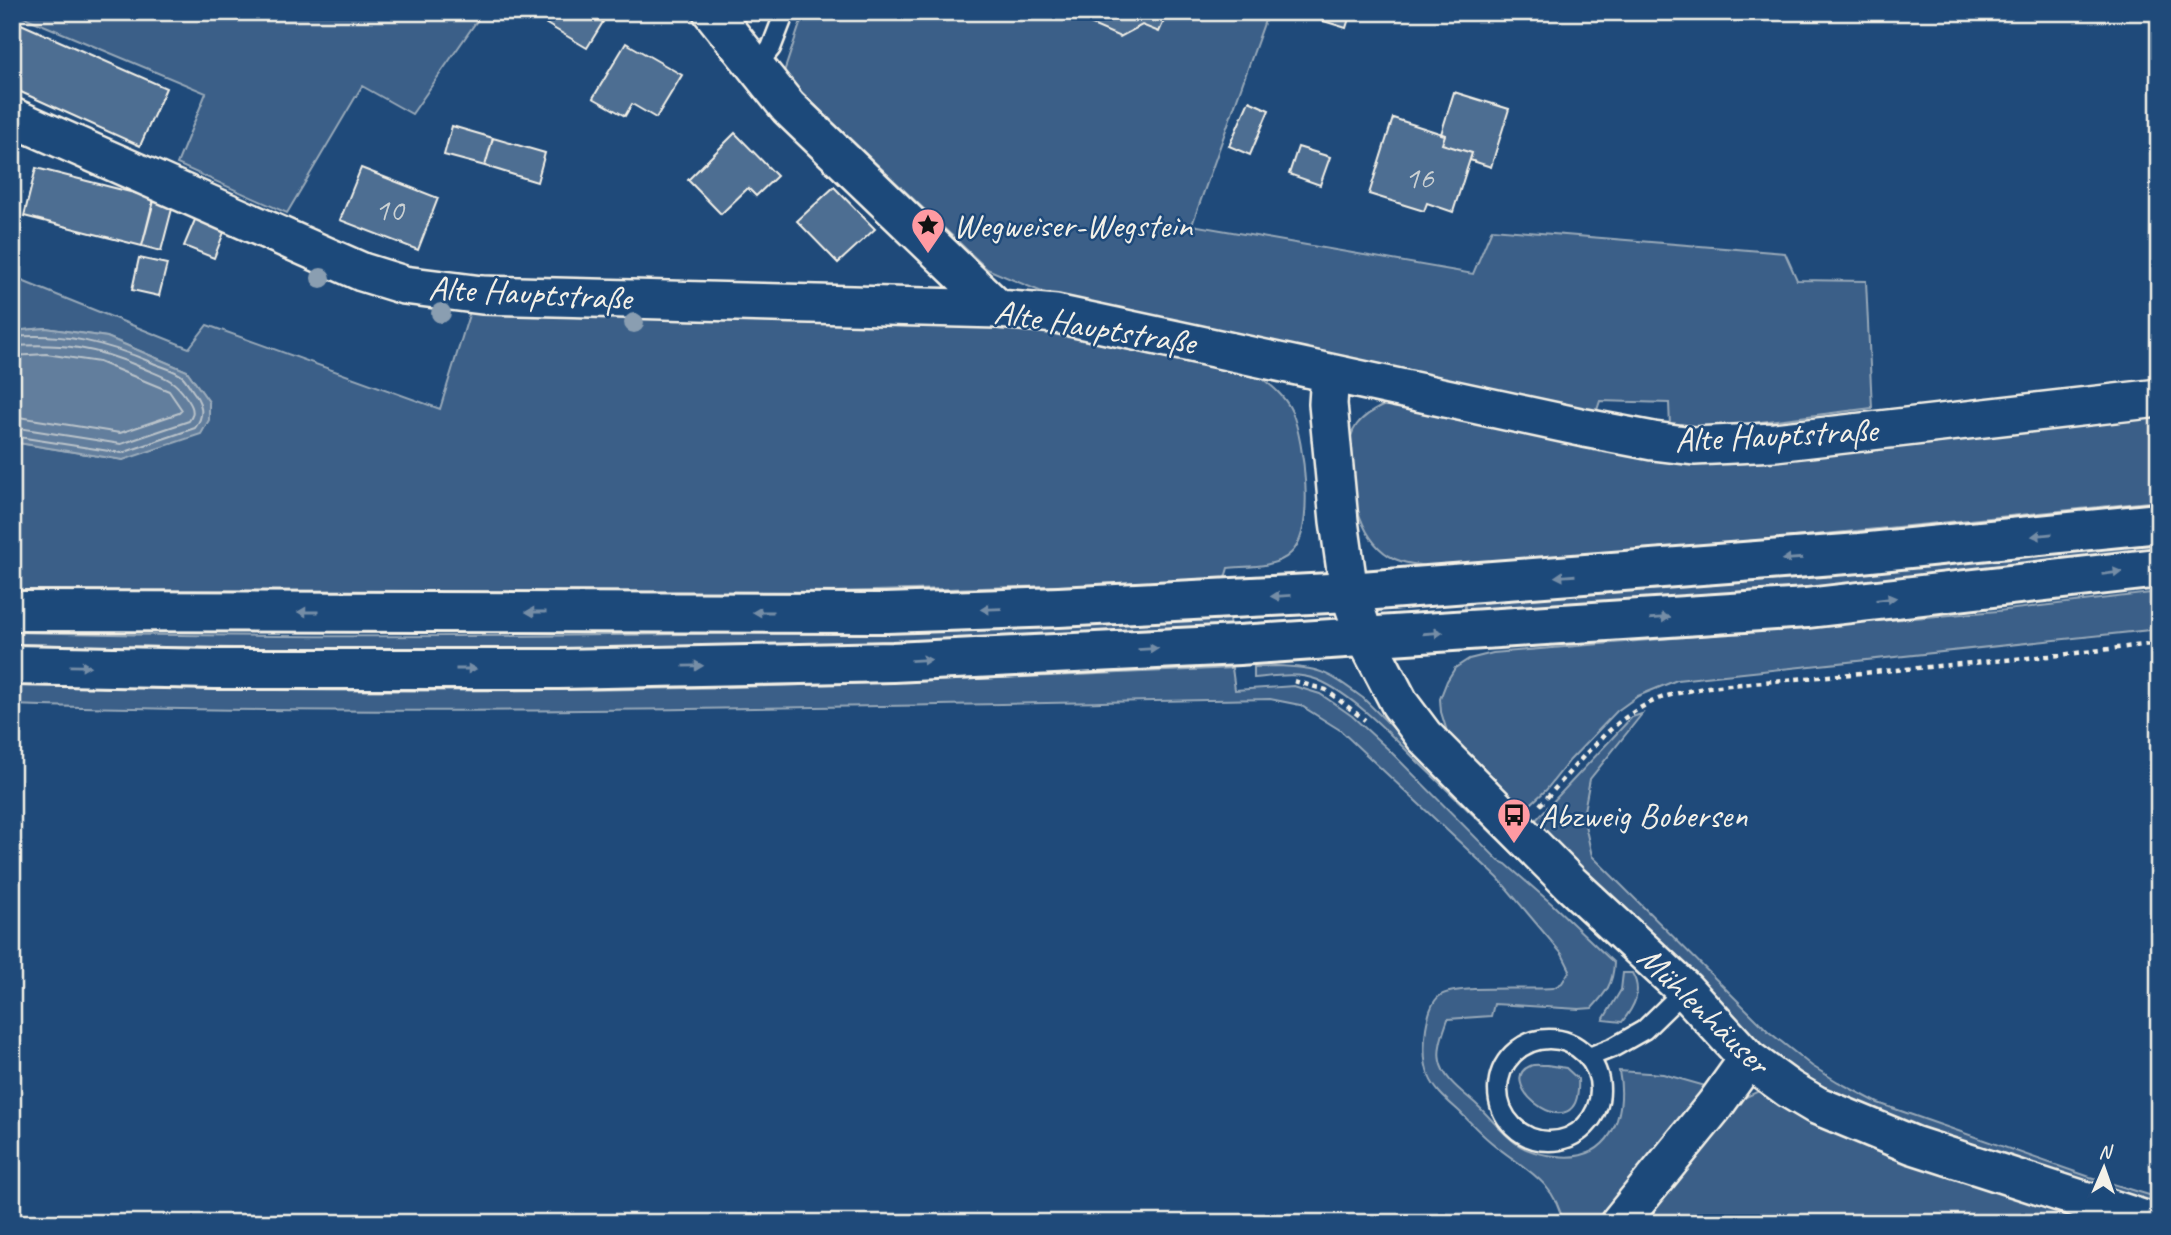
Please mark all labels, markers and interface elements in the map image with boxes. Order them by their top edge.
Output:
house number: 16 [1405,157,1435,198]
house number: 10 [375,189,406,230]
place label: Wegweiser-Wegstein [953,203,1193,248]
place icon: Wegweiser-Wegstein [909,206,947,255]
street label: Alte Hauptstraße [427,265,635,321]
street label: Alte Hauptstraße [991,289,1201,366]
street label: Alte Hauptstraße [1673,407,1881,463]
one-way arrow [2031,530,2053,541]
one-way arrow [1781,553,1803,564]
one-way arrow [2102,568,2124,579]
one-way arrow [1554,571,1576,582]
one-way arrow [1270,591,1292,602]
one-way arrow [1876,593,1898,604]
one-way arrow [979,604,1001,615]
one-way arrow [297,606,319,618]
one-way arrow [524,606,546,618]
one-way arrow [752,606,774,618]
one-way arrow [1649,612,1671,623]
one-way arrow [1422,627,1444,638]
one-way arrow [1137,644,1159,655]
one-way arrow [910,655,932,666]
one-way arrow [682,660,704,672]
one-way arrow [70,661,92,672]
one-way arrow [455,663,477,675]
place label: Abzweig Bobersen [1538,793,1748,838]
bus stop icon: Abzweig Bobersen [1495,796,1533,845]
street label: Mühlenhäuser [1628,936,1782,1086]
north arrow [2070,1134,2140,1204]
text: N [2098,1140,2114,1164]

